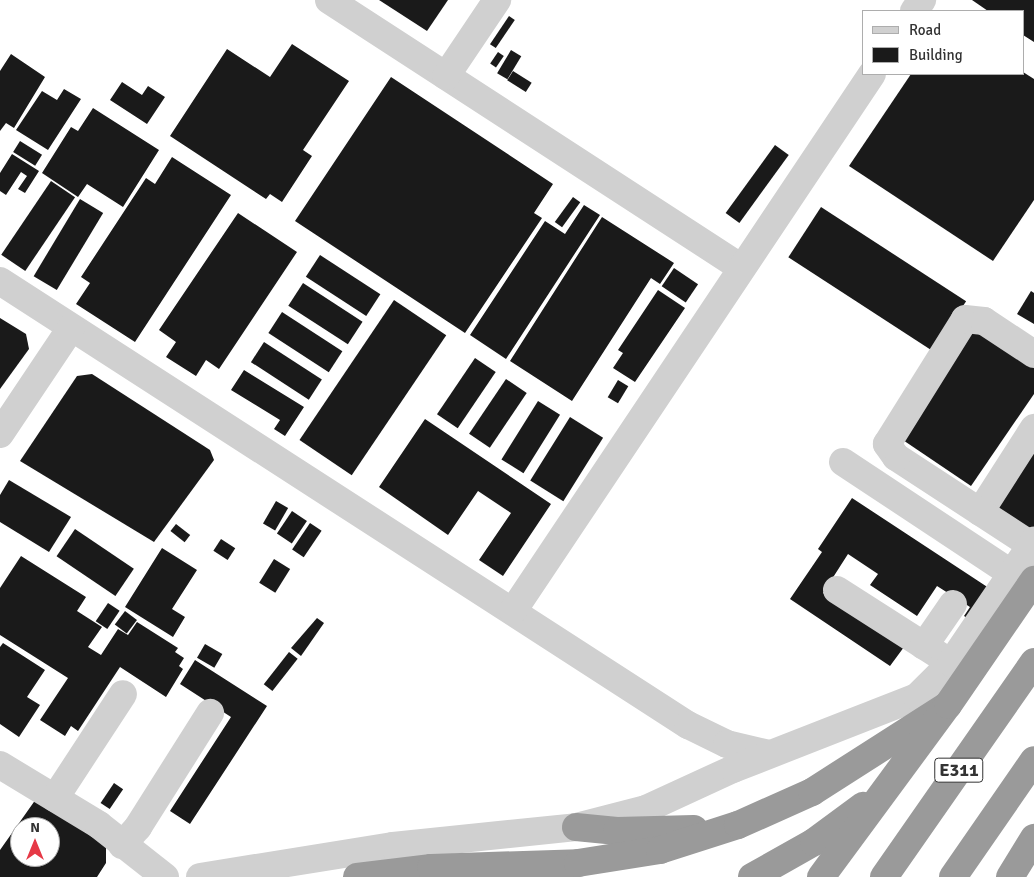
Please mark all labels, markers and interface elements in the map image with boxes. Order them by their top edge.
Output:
legend [862,10,1024,75]
text: Road [909,21,941,39]
text: Building [909,46,963,64]
road number: E311 [934,754,984,786]
north arrow [10,817,60,867]
text: N [30,819,40,836]

